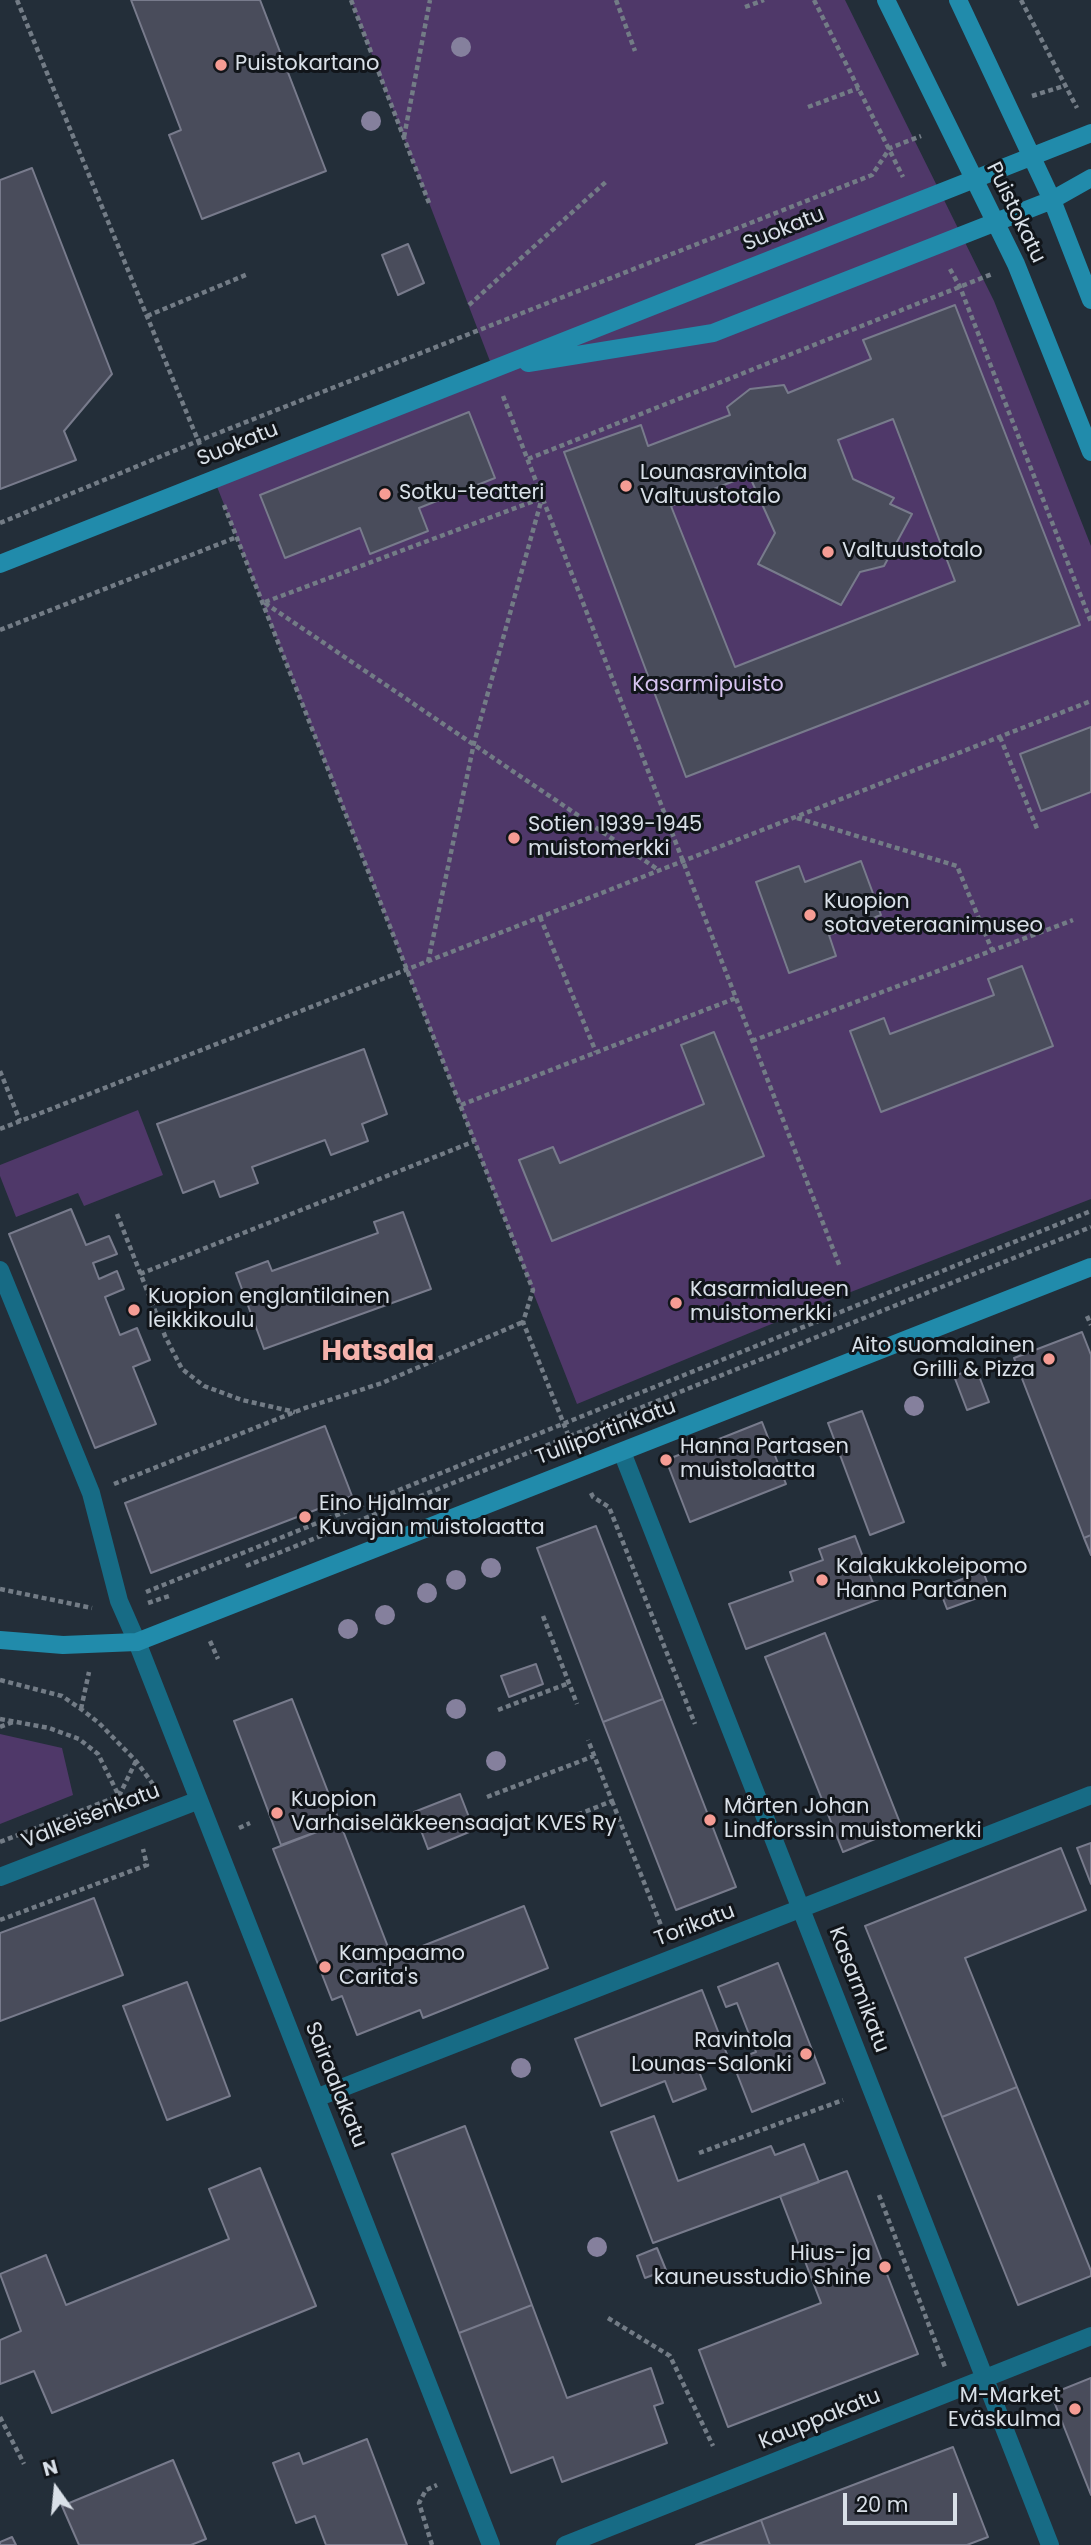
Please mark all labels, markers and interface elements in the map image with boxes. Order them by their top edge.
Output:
place label: Puistokartano [235,52,379,78]
marker: Puistokartano [213,57,229,73]
street label: Puistokatu [980,159,1050,267]
street label: Suokatu [740,202,828,258]
street label: Suokatu [194,417,282,473]
place label: Lounasravintola Valtuustotalo [640,461,807,511]
marker: Lounasravintola Valtuustotalo [618,478,634,494]
place label: Sotku-teatteri [399,481,544,507]
marker: Sotku-teatteri [377,486,393,502]
place label: Valtuustotalo [842,539,983,565]
marker: Valtuustotalo [820,544,836,560]
park label: Kasarmipuisto [632,673,784,699]
place label: Sotien 1939-1945 muistomerkki [528,813,702,863]
marker: Sotien 1939-1945 muistomerkki [506,830,522,846]
place label: Kuopion sotaveteraanimuseo [824,890,1043,940]
marker: Kuopion sotaveteraanimuseo [802,907,818,923]
place label: Kasarmialueen muistomerkki [690,1278,849,1328]
place label: Kuopion englantilainen leikkikoulu [148,1285,390,1335]
marker: Kasarmialueen muistomerkki [668,1295,684,1311]
marker: Kuopion englantilainen leikkikoulu [126,1302,142,1318]
place label: Aito suomalainen Grilli & Pizza [851,1334,1035,1384]
district label: Hatsala [322,1336,434,1370]
marker: Aito suomalainen Grilli & Pizza [1041,1351,1057,1367]
street label: Tulliportinkatu [532,1395,680,1471]
place label: Hanna Partasen muistolaatta [680,1435,849,1485]
marker: Hanna Partasen muistolaatta [658,1452,674,1468]
place label: Eino Hjalmar Kuvajan muistolaatta [319,1492,545,1542]
marker: Eino Hjalmar Kuvajan muistolaatta [297,1509,313,1525]
place label: Kalakukkoleipomo Hanna Partanen [836,1555,1028,1605]
marker: Kalakukkoleipomo Hanna Partanen [814,1572,830,1588]
street label: Valkeisenkatu [18,1779,164,1855]
place label: Kuopion Varhaiseläkkeensaajat KVES Ry [291,1788,617,1838]
place label: Mårten Johan Lindforssin muistomerkki [724,1795,982,1845]
marker: Kuopion Varhaiseläkkeensaajat KVES Ry [269,1805,285,1821]
marker: Mårten Johan Lindforssin muistomerkki [702,1812,718,1828]
street label: Torikatu [651,1899,739,1953]
street label: Kasarmikatu [822,1924,894,2056]
place label: Kampaamo Carita's [339,1942,465,1992]
marker: Kampaamo Carita's [317,1959,333,1975]
street label: Sairaalakatu [298,2018,372,2152]
place label: Ravintola Lounas-Salonki [631,2029,792,2079]
marker: Ravintola Lounas-Salonki [798,2046,814,2062]
place label: Hius- ja kauneusstudio Shine [654,2242,871,2292]
marker: Hius- ja kauneusstudio Shine [877,2259,893,2275]
street label: Kauppakatu [756,2384,884,2456]
place label: M-Market Eväskulma [948,2384,1061,2434]
marker: M-Market Eväskulma [1067,2401,1083,2417]
text: N [40,2453,61,2483]
north arrow [21,2454,91,2524]
scale bar [846,2478,960,2522]
text: 20 m [856,2490,909,2519]

